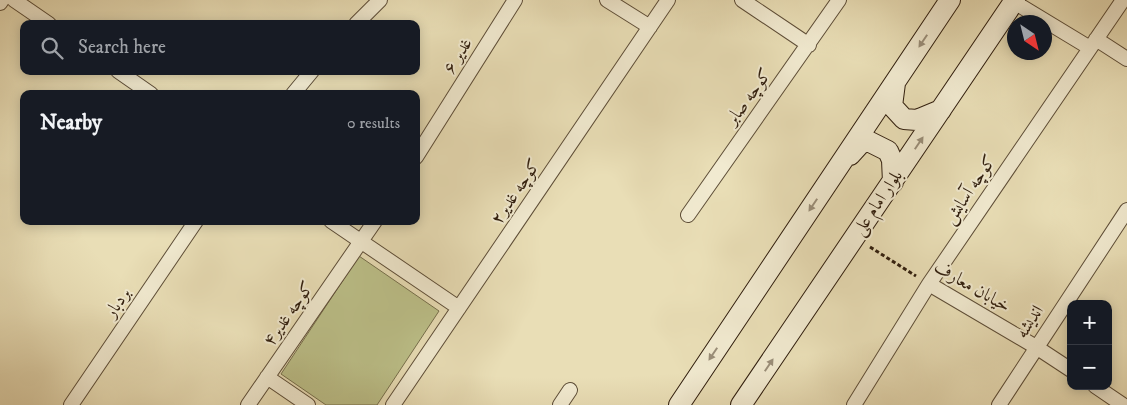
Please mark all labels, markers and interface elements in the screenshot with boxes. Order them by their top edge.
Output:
north arrow [1007,15,1052,60]
search box [20,20,420,75]
icon: search [38,34,66,62]
street label: غدیر ۶ [438,34,478,78]
one-way arrow [918,34,928,47]
text: Search here [78,36,166,59]
street label: کوچه صابر [720,64,778,132]
text: Nearby [40,110,102,136]
text: 0 results [347,113,400,133]
one-way arrow [914,136,923,150]
street label: کوچه آسایش [939,151,1002,230]
street label: کوچه غدیر۲ [486,155,547,229]
street label: بلوار امام على [848,166,911,242]
one-way arrow [808,198,818,211]
street label: خیابان معارف [930,256,1014,318]
street label: کوچه غدیر۴ [259,277,320,351]
street label: بردبار [99,284,136,324]
map controls [1067,300,1112,390]
button: + [1067,300,1112,345]
street label: اندیشه [1011,301,1049,343]
button: − [1067,345,1112,390]
one-way arrow [708,347,718,361]
one-way arrow [764,358,774,371]

